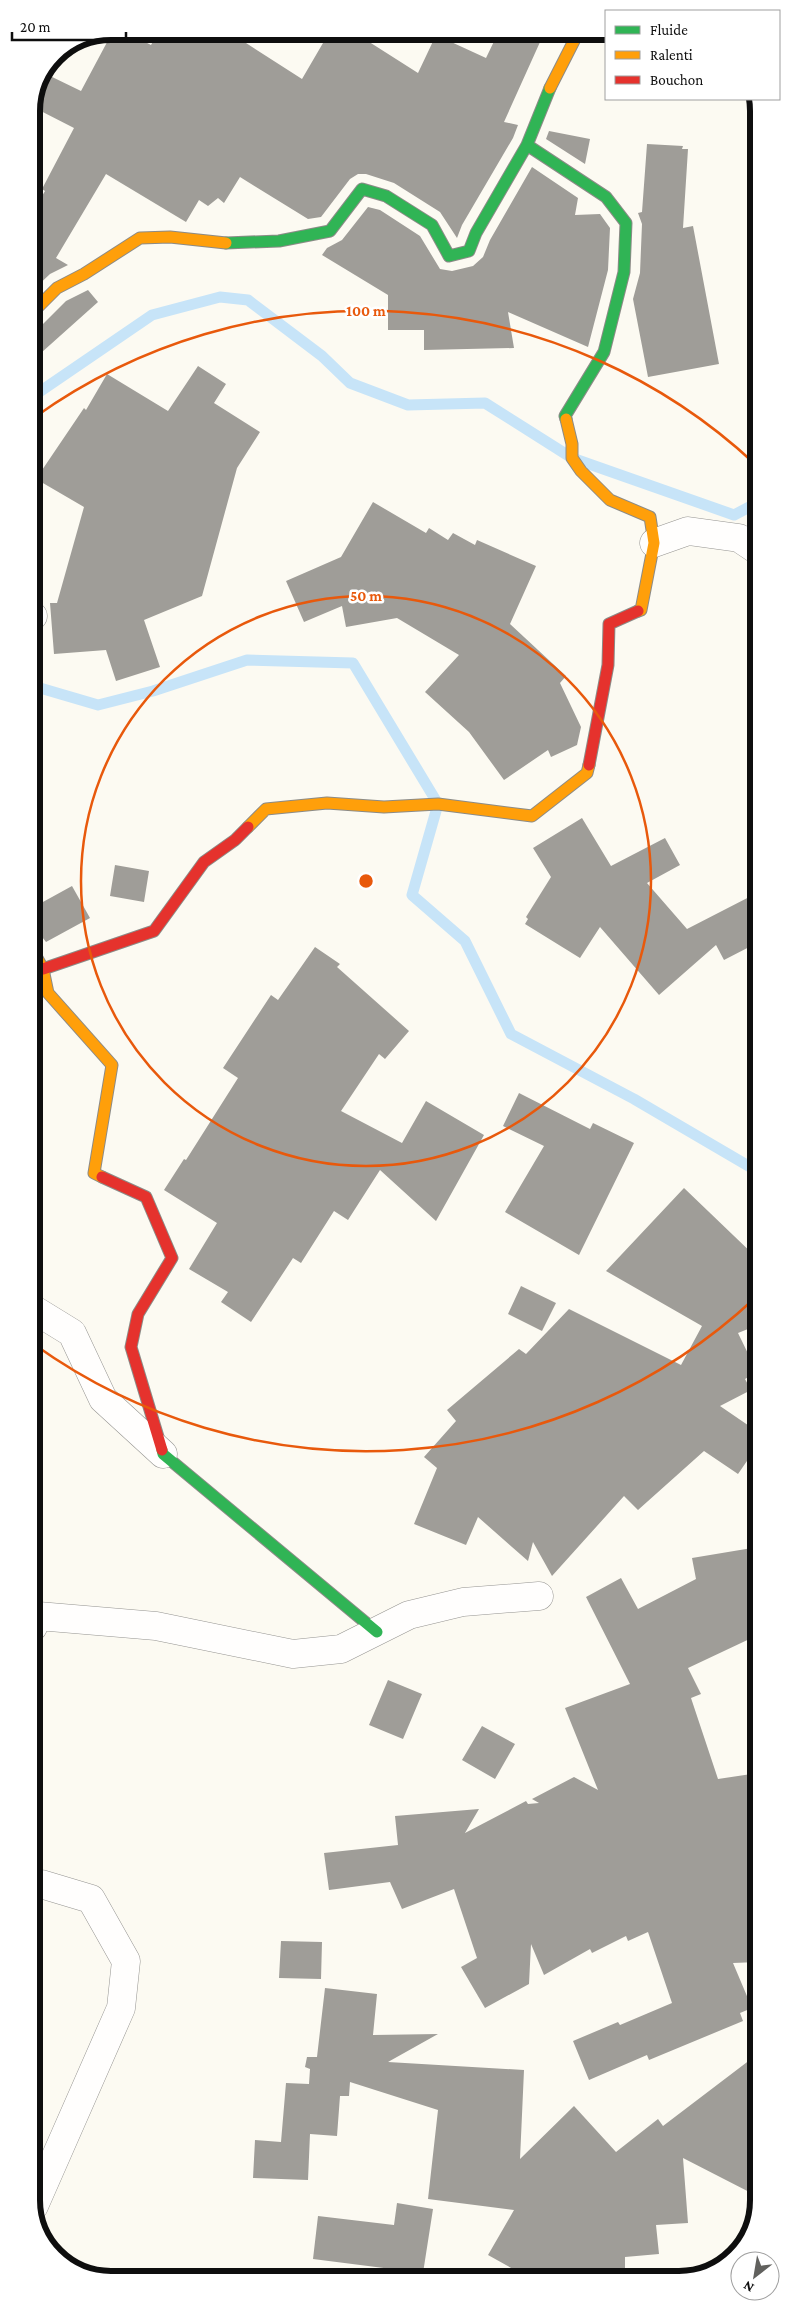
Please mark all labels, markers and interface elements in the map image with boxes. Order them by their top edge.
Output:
scale bar [12,10,126,42]
legend [605,10,780,100]
text: 20 m [20,19,51,35]
text: Fluide [650,22,688,38]
text: Ralenti [650,47,693,63]
text: Bouchon [650,72,703,88]
text: 100 m [346,303,386,319]
text: 50 m [350,588,382,604]
centre of rings [357,872,375,890]
north arrow [730,2251,780,2301]
text: N [740,2278,757,2296]

